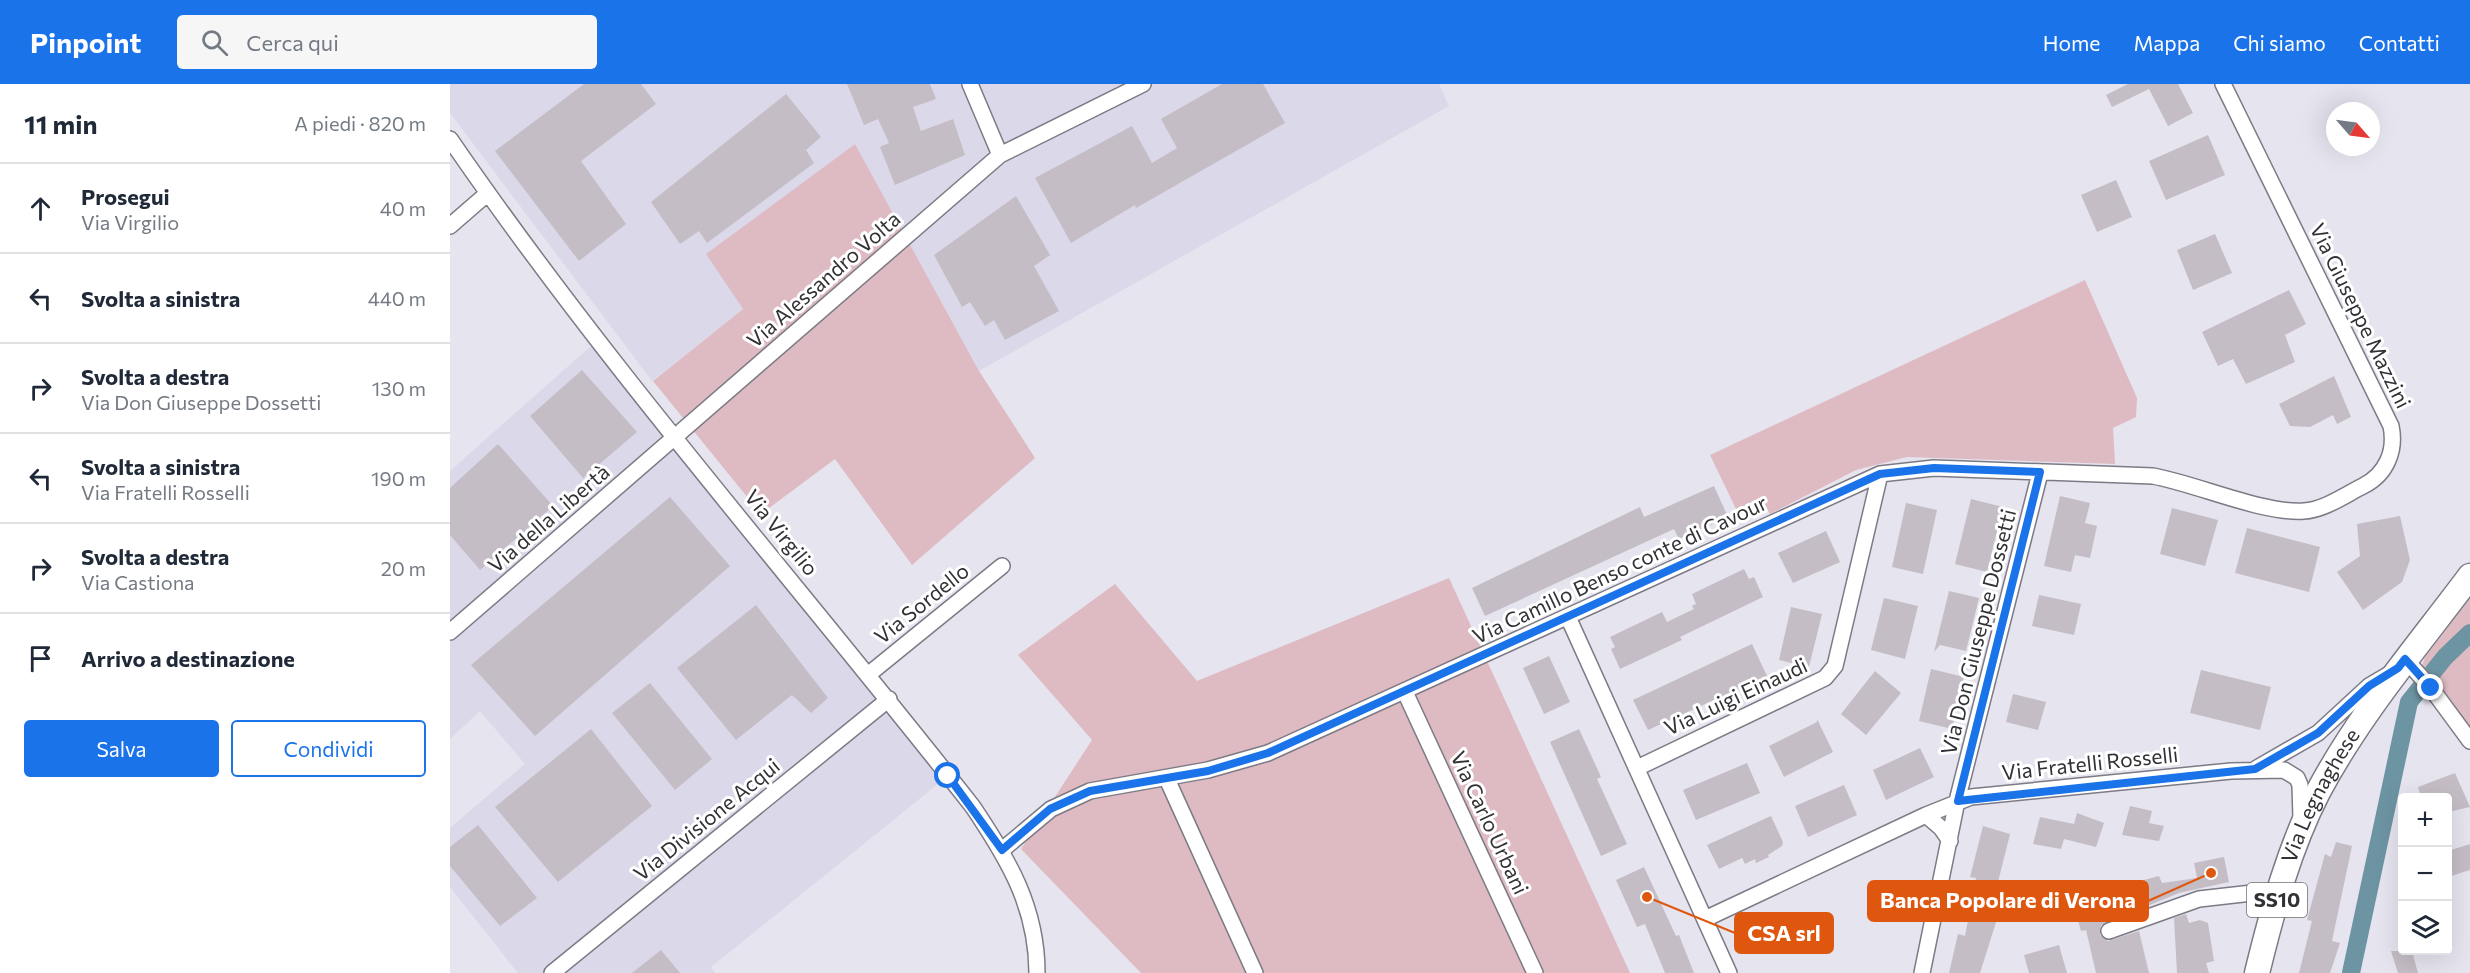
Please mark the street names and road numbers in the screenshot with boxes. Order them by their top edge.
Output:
street label: Via Alessandro Volta [741,205,905,352]
street label: Via Giuseppe Mazzini [2306,219,2417,412]
street label: Via della Libertà [482,458,614,577]
street label: Via Virgilio [740,484,824,580]
street label: Via Camillo Benso conte di Cavour [1468,489,1771,648]
street label: Via Don Giuseppe Dossetti [1935,506,2020,757]
street label: Via Sordello [869,557,973,648]
street label: Via Luigi Einaudi [1660,652,1811,740]
street label: Via Legnaghese [2275,723,2364,866]
street label: Via Fratelli Rosselli [2000,741,2179,784]
street label: Via Carlo Urbani [1446,747,1534,898]
street label: Via Divisione Acqui [628,752,784,885]
road number: SS10 [2247,883,2307,917]

